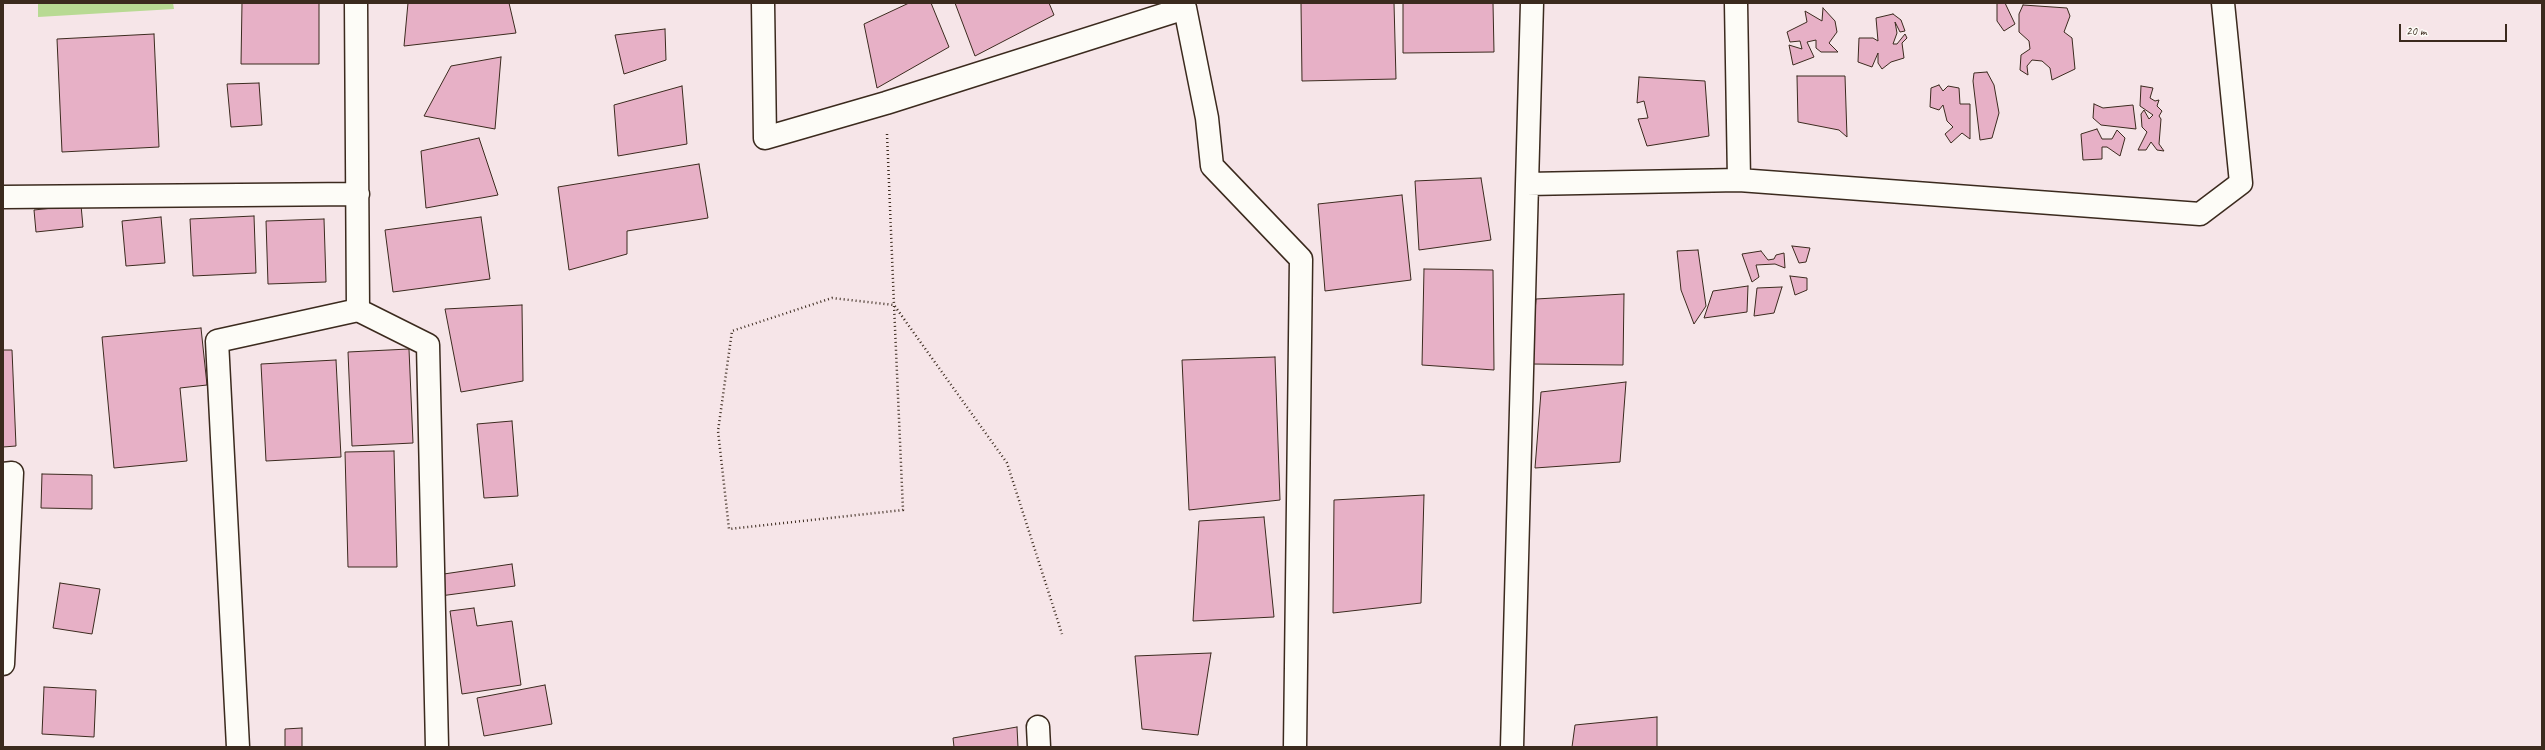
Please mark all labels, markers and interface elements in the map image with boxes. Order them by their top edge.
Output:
scale bar [2401,16,2509,42]
text: 20 m [2406,23,2426,39]

